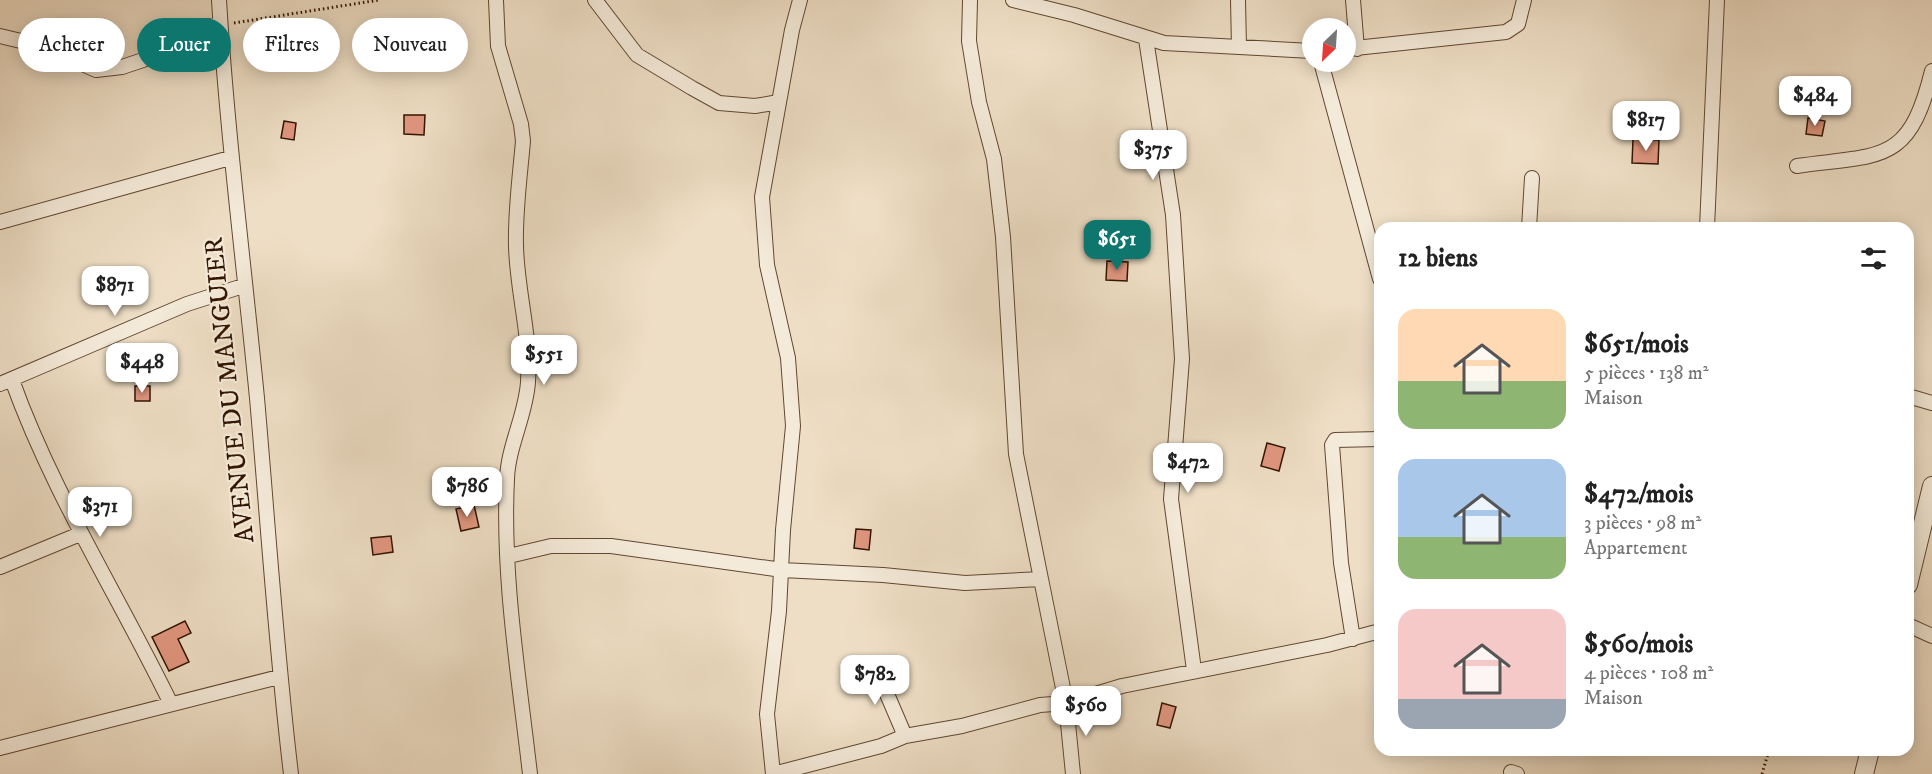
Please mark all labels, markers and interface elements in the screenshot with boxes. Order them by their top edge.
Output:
chip: Acheter [18,18,125,72]
chip: Louer [137,18,231,72]
chip: Filtres [243,18,340,72]
chip: Nouveau [352,18,468,72]
north arrow [1302,18,1356,72]
map controls [1302,18,1356,72]
pin: $484 [1779,76,1851,127]
text: $484 [1793,83,1837,108]
pin: $817 [1610,101,1682,152]
text: $817 [1627,108,1665,133]
pin: $375 [1117,130,1189,181]
text: $375 [1134,137,1172,162]
pin: $651 [1081,220,1153,271]
text: $651 [1098,227,1136,252]
street label: AVENUE DU MANGUIER [198,236,262,544]
text: 12 biens [1398,242,1478,275]
icon: filters [1857,242,1890,275]
pin: $871 [79,266,151,317]
text: $871 [96,273,134,298]
text: $651/mois [1584,328,1689,361]
icon: home [1446,333,1518,405]
pin: $551 [508,335,580,386]
text: $551 [525,342,563,367]
pin: $448 [106,343,178,394]
text: $448 [120,350,164,375]
text: 5 pièces · 138 m² [1584,361,1709,386]
text: Maison [1584,386,1643,411]
pin: $472 [1152,443,1224,494]
text: $472 [1167,450,1209,475]
pin: $786 [431,467,503,518]
text: $786 [446,474,488,499]
text: $472/mois [1584,478,1693,511]
icon: home [1446,483,1518,555]
pin: $371 [64,487,136,538]
text: $371 [82,494,118,519]
text: 3 pièces · 98 m² [1584,511,1701,536]
text: Appartement [1584,536,1687,561]
text: $560/mois [1584,628,1693,661]
icon: home [1446,633,1518,705]
pin: $782 [839,655,911,706]
text: 4 pièces · 108 m² [1584,661,1713,686]
text: $782 [854,662,896,687]
pin: $560 [1050,686,1122,737]
text: Maison [1584,686,1643,711]
text: $560 [1065,693,1107,718]

